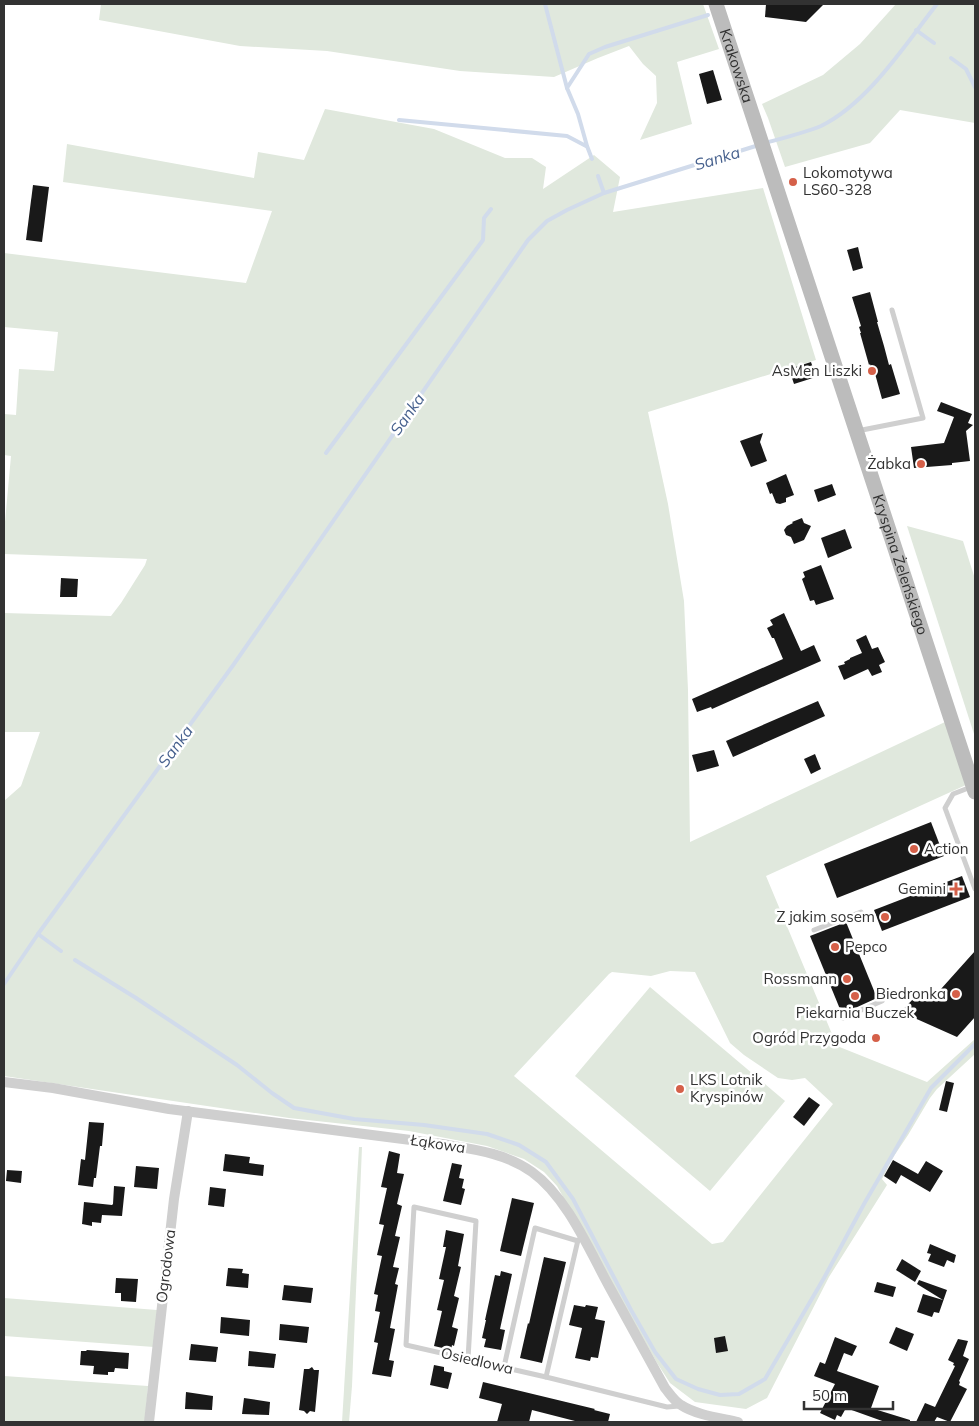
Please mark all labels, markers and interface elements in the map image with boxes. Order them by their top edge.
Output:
street label: Krakowska [716,26,758,105]
water label: Sanka [692,141,743,174]
place label: Lokomotywa LS60-328 [803,163,893,199]
marker: Lokomotywa LS60-328 [787,176,799,188]
place label: AsMen Liszki [772,361,862,380]
marker: AsMen Liszki [866,365,878,377]
water label: Sanka [385,389,429,439]
place label: Żabka [868,454,911,473]
marker: Żabka [915,458,927,470]
street label: Kryspina Żeleńskiego [869,492,933,637]
water label: Sanka [153,721,197,771]
place label: Action [924,839,969,858]
marker: Action [908,843,920,855]
place label: Gemini [898,879,946,898]
marker: Gemini [950,883,962,895]
place label: Z jakim sosem [776,907,875,926]
marker: Z jakim sosem [879,911,891,923]
place label: Pepco [845,937,887,956]
marker: Pepco [829,941,841,953]
place label: Rossmann [764,969,837,988]
marker: Rossmann [841,973,853,985]
place label: Biedronka [876,984,946,1003]
marker: Biedronka [950,988,962,1000]
marker: Piekarnia Buczek [849,990,861,1002]
place label: Piekarnia Buczek [796,1003,915,1022]
place label: Ogród Przygoda [752,1028,866,1047]
marker: Ogród Przygoda [870,1032,882,1044]
place label: LKS Lotnik Kryspinów [690,1070,764,1106]
marker: LKS Lotnik Kryspinów [674,1083,686,1095]
street label: Łąkowa [408,1130,467,1157]
street label: Ogrodowa [152,1228,179,1304]
street label: Osiedlowa [439,1343,515,1378]
scale bar [804,1378,893,1410]
text: 50 m [812,1386,847,1405]

